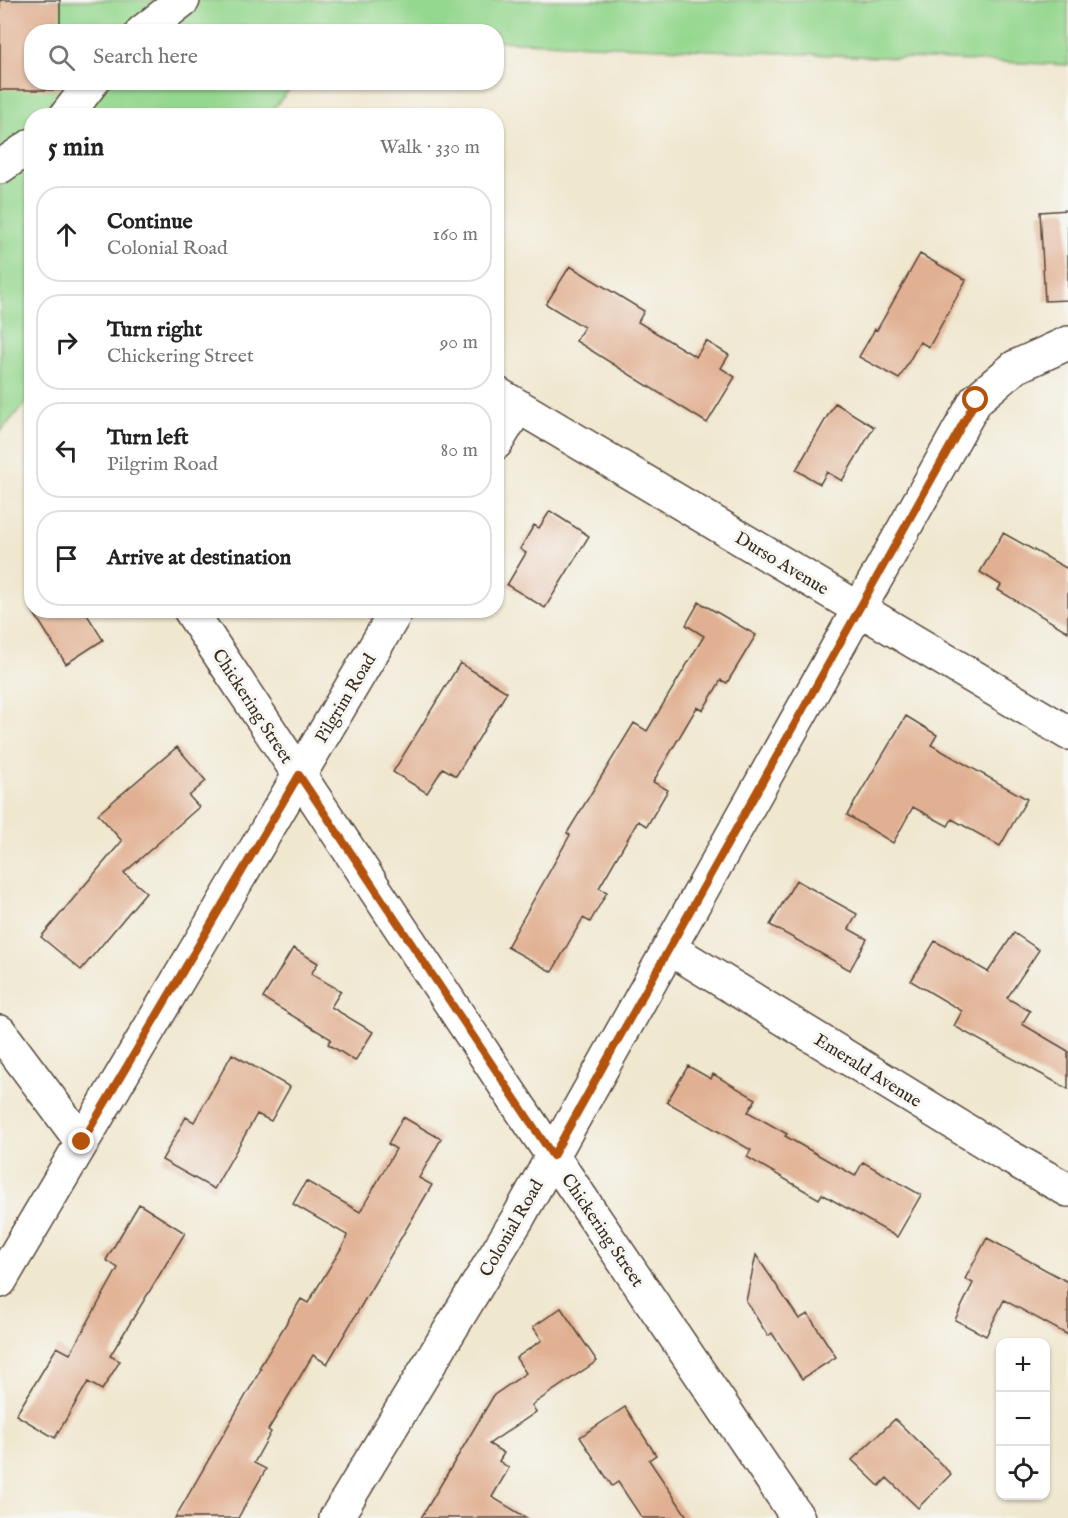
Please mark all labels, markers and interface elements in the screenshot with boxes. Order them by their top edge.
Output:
search box [24,24,504,90]
icon: search [45,41,78,74]
text: Search here [93,43,198,71]
text: 5 min [48,131,104,164]
text: Walk · 330 m [380,135,480,160]
text: Continue [107,208,193,236]
icon: ahead [50,218,83,251]
text: 160 m [432,222,478,247]
text: Colonial Road [107,236,228,261]
text: Turn right [107,316,202,344]
icon: right [50,326,83,359]
text: 90 m [440,330,478,355]
text: Chickering Street [107,344,254,369]
route start [962,386,988,412]
text: Turn left [107,424,189,452]
icon: left [50,434,83,467]
text: 80 m [441,438,478,463]
text: Pilgrim Road [107,452,218,477]
street label: Durso Avenue [730,527,832,601]
icon: arrive [50,542,83,575]
text: Arrive at destination [107,544,291,572]
street label: Chickering Street [206,645,297,768]
street label: Pilgrim Road [311,650,382,748]
street label: Emerald Avenue [809,1029,925,1113]
route end [68,1128,94,1154]
street label: Chickering Street [555,1170,648,1292]
street label: Colonial Road [475,1176,550,1282]
map controls [996,1338,1050,1500]
button: + [996,1338,1050,1392]
button: − [996,1392,1050,1446]
button: locate [996,1446,1050,1500]

